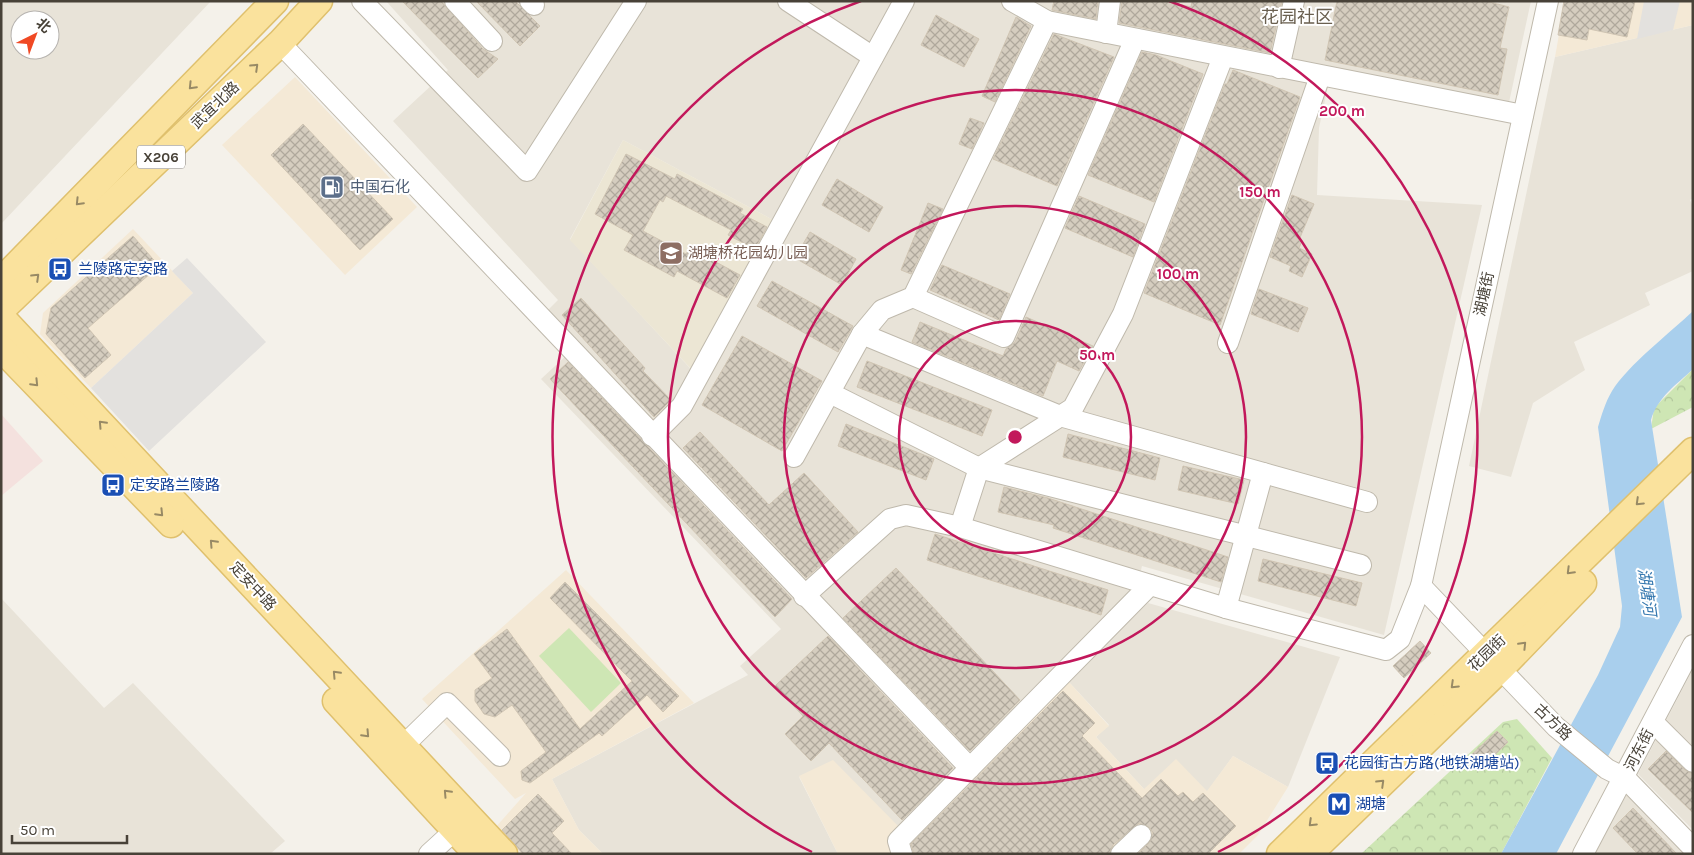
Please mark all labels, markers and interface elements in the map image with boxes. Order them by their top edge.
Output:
district label: 花园社区 [1261,6,1333,28]
north arrow [10,10,60,60]
text: 北 [32,15,54,37]
one-way arrow [249,64,258,73]
street label: 武宜北路 [187,78,243,132]
one-way arrow [189,80,198,89]
text: 200 m [1319,102,1365,120]
road number: X206 [137,146,185,168]
fuel station icon: 中国石化 [319,174,345,200]
place label: 中国石化 [350,178,410,196]
text: 150 m [1239,183,1281,201]
one-way arrow [75,196,84,205]
school or university icon: 湖塘桥花园幼儿园 [658,240,684,266]
place label: 湖塘桥花园幼儿园 [688,244,808,262]
bus stop icon: 兰陵路定安路 [47,256,73,282]
place label: 兰陵路定安路 [78,260,168,278]
text: 100 m [1157,265,1199,283]
street label: 湖塘街 [1471,270,1497,318]
one-way arrow [31,273,40,282]
text: 50 m [1079,346,1115,364]
one-way arrow [29,378,38,387]
one-way arrow [99,421,108,430]
centre of rings [1006,428,1024,446]
bus stop icon: 定安路兰陵路 [100,472,126,498]
place label: 定安路兰陵路 [130,476,220,494]
one-way arrow [1636,496,1645,505]
one-way arrow [154,507,163,516]
one-way arrow [210,539,219,548]
street label: 定安中路 [226,558,280,614]
one-way arrow [1566,565,1575,574]
water label: 湖塘河 [1634,567,1660,620]
street label: 花园街 [1465,631,1509,675]
one-way arrow [1517,642,1526,651]
one-way arrow [333,671,342,680]
one-way arrow [1451,679,1460,688]
street label: 古方路 [1531,700,1575,744]
street label: 河东街 [1621,726,1657,774]
one-way arrow [360,729,369,738]
bus stop icon: 花园街古方路(地铁湖塘站) [1314,750,1340,776]
place label: 花园街古方路(地铁湖塘站) [1344,754,1520,772]
one-way arrow [1376,780,1385,789]
one-way arrow [444,790,453,799]
metro station icon: 湖塘 [1326,791,1352,817]
place label: 湖塘 [1356,795,1386,813]
scale bar [12,812,128,844]
one-way arrow [1309,817,1318,826]
text: 50 m [20,821,55,839]

